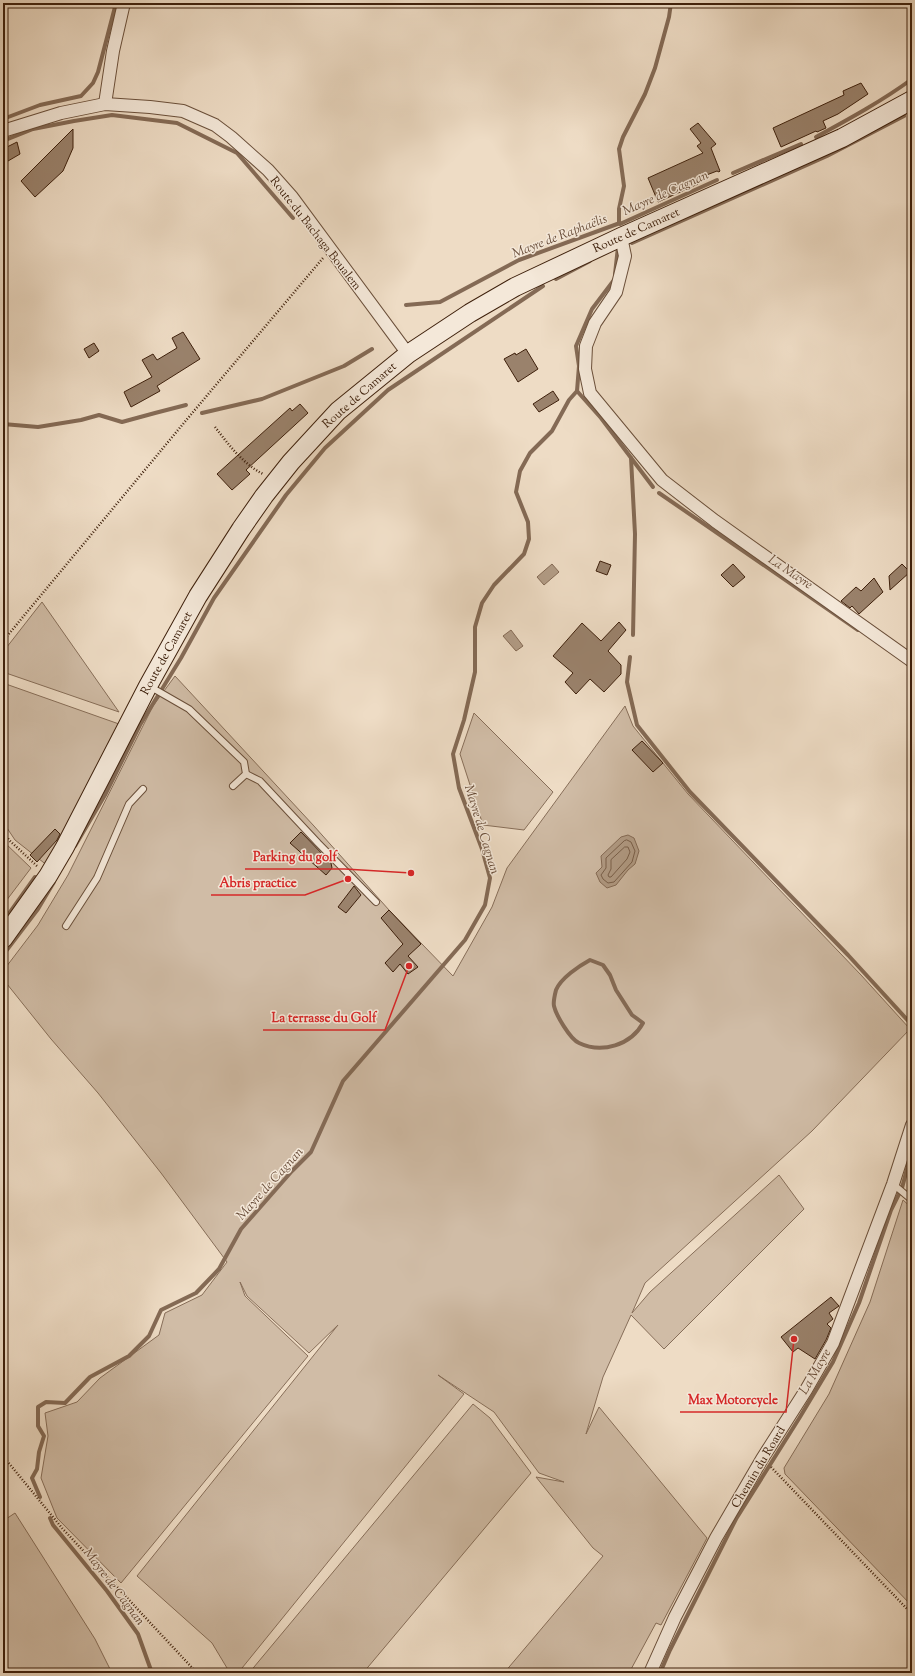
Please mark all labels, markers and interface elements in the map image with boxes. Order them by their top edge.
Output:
water label: Mayre de Cagnan [620,167,712,221]
street label: Route du Bachaga Boualem [265,173,365,294]
street label: Route de Camaret [590,204,683,258]
water label: Mayre de Raphaëlis [510,210,610,263]
street label: Route de Camaret [319,358,401,433]
water label: La Mayre [764,551,816,594]
street label: Route de Camaret [136,608,197,699]
water label: Mayre de Cagnan [459,783,503,877]
callout: Parking du golf [245,844,345,869]
text: Parking du golf [253,849,339,867]
callout: Abris practice [211,870,305,895]
text: Abris practice [219,875,297,893]
callout: La terrasse du Golf [263,1005,385,1030]
text: La terrasse du Golf [271,1010,378,1028]
water label: Mayre de Cagnan [233,1144,308,1225]
water label: La Mayre [795,1346,836,1398]
callout: Max Motorcycle [680,1387,786,1412]
text: Max Motorcycle [688,1392,778,1410]
street label: Chemin du Roard [727,1423,791,1512]
water label: Mayre de Cagnan [78,1545,149,1630]

